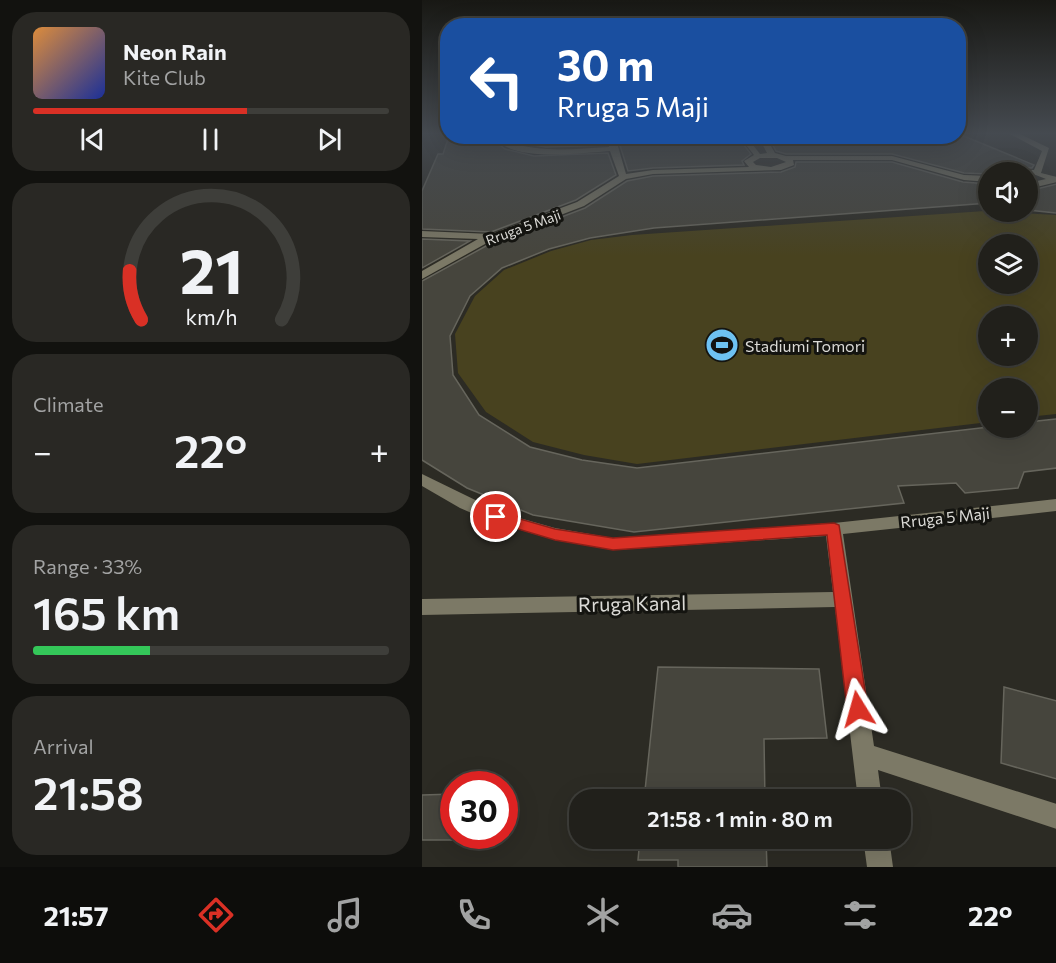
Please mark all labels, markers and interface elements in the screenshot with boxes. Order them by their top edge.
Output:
text: Neon Rain [123,38,227,65]
text: 30 m [557,38,654,90]
icon: left [458,42,536,120]
text: Kite Club [123,65,206,89]
text: Rruga 5 Maji [557,90,709,123]
icon: previous [76,123,109,156]
icon: pause [194,123,227,156]
icon: next [313,123,346,156]
map controls [978,162,1038,438]
button: sound [978,162,1038,222]
street label: Rruga 5 Maji [483,206,563,248]
text: 21 [179,231,243,307]
button: layers [978,234,1038,294]
text: km/h [185,303,237,329]
button: + [978,306,1038,366]
sports icon: Stadiumi Tomori [704,327,740,363]
place label: Stadiumi Tomori [745,336,865,355]
button: − [978,378,1038,438]
text: Climate [33,392,103,416]
text: 22° [174,422,247,477]
text: − [33,430,52,471]
text: + [370,430,389,471]
pin [470,491,521,542]
icon: arrive [479,500,512,533]
street label: Rruga 5 Maji [899,503,991,531]
text: Range · 33% [33,554,142,578]
text: 165 km [33,584,180,639]
street label: Rruga Kanal [578,590,686,616]
position arrow [826,677,890,741]
text: Arrival [33,734,94,758]
text: 21:58 [33,764,144,819]
speed limit sign: 30 [440,771,518,849]
text: 21:58 · 1 min · 80 m [647,805,833,832]
icon: directions [195,894,237,936]
icon: music [324,894,366,936]
icon: phone [453,894,495,936]
icon: climate [582,894,624,936]
icon: car [711,894,753,936]
icon: filters [839,894,881,936]
text: 21:57 [43,899,109,932]
text: 22° [968,899,1013,932]

